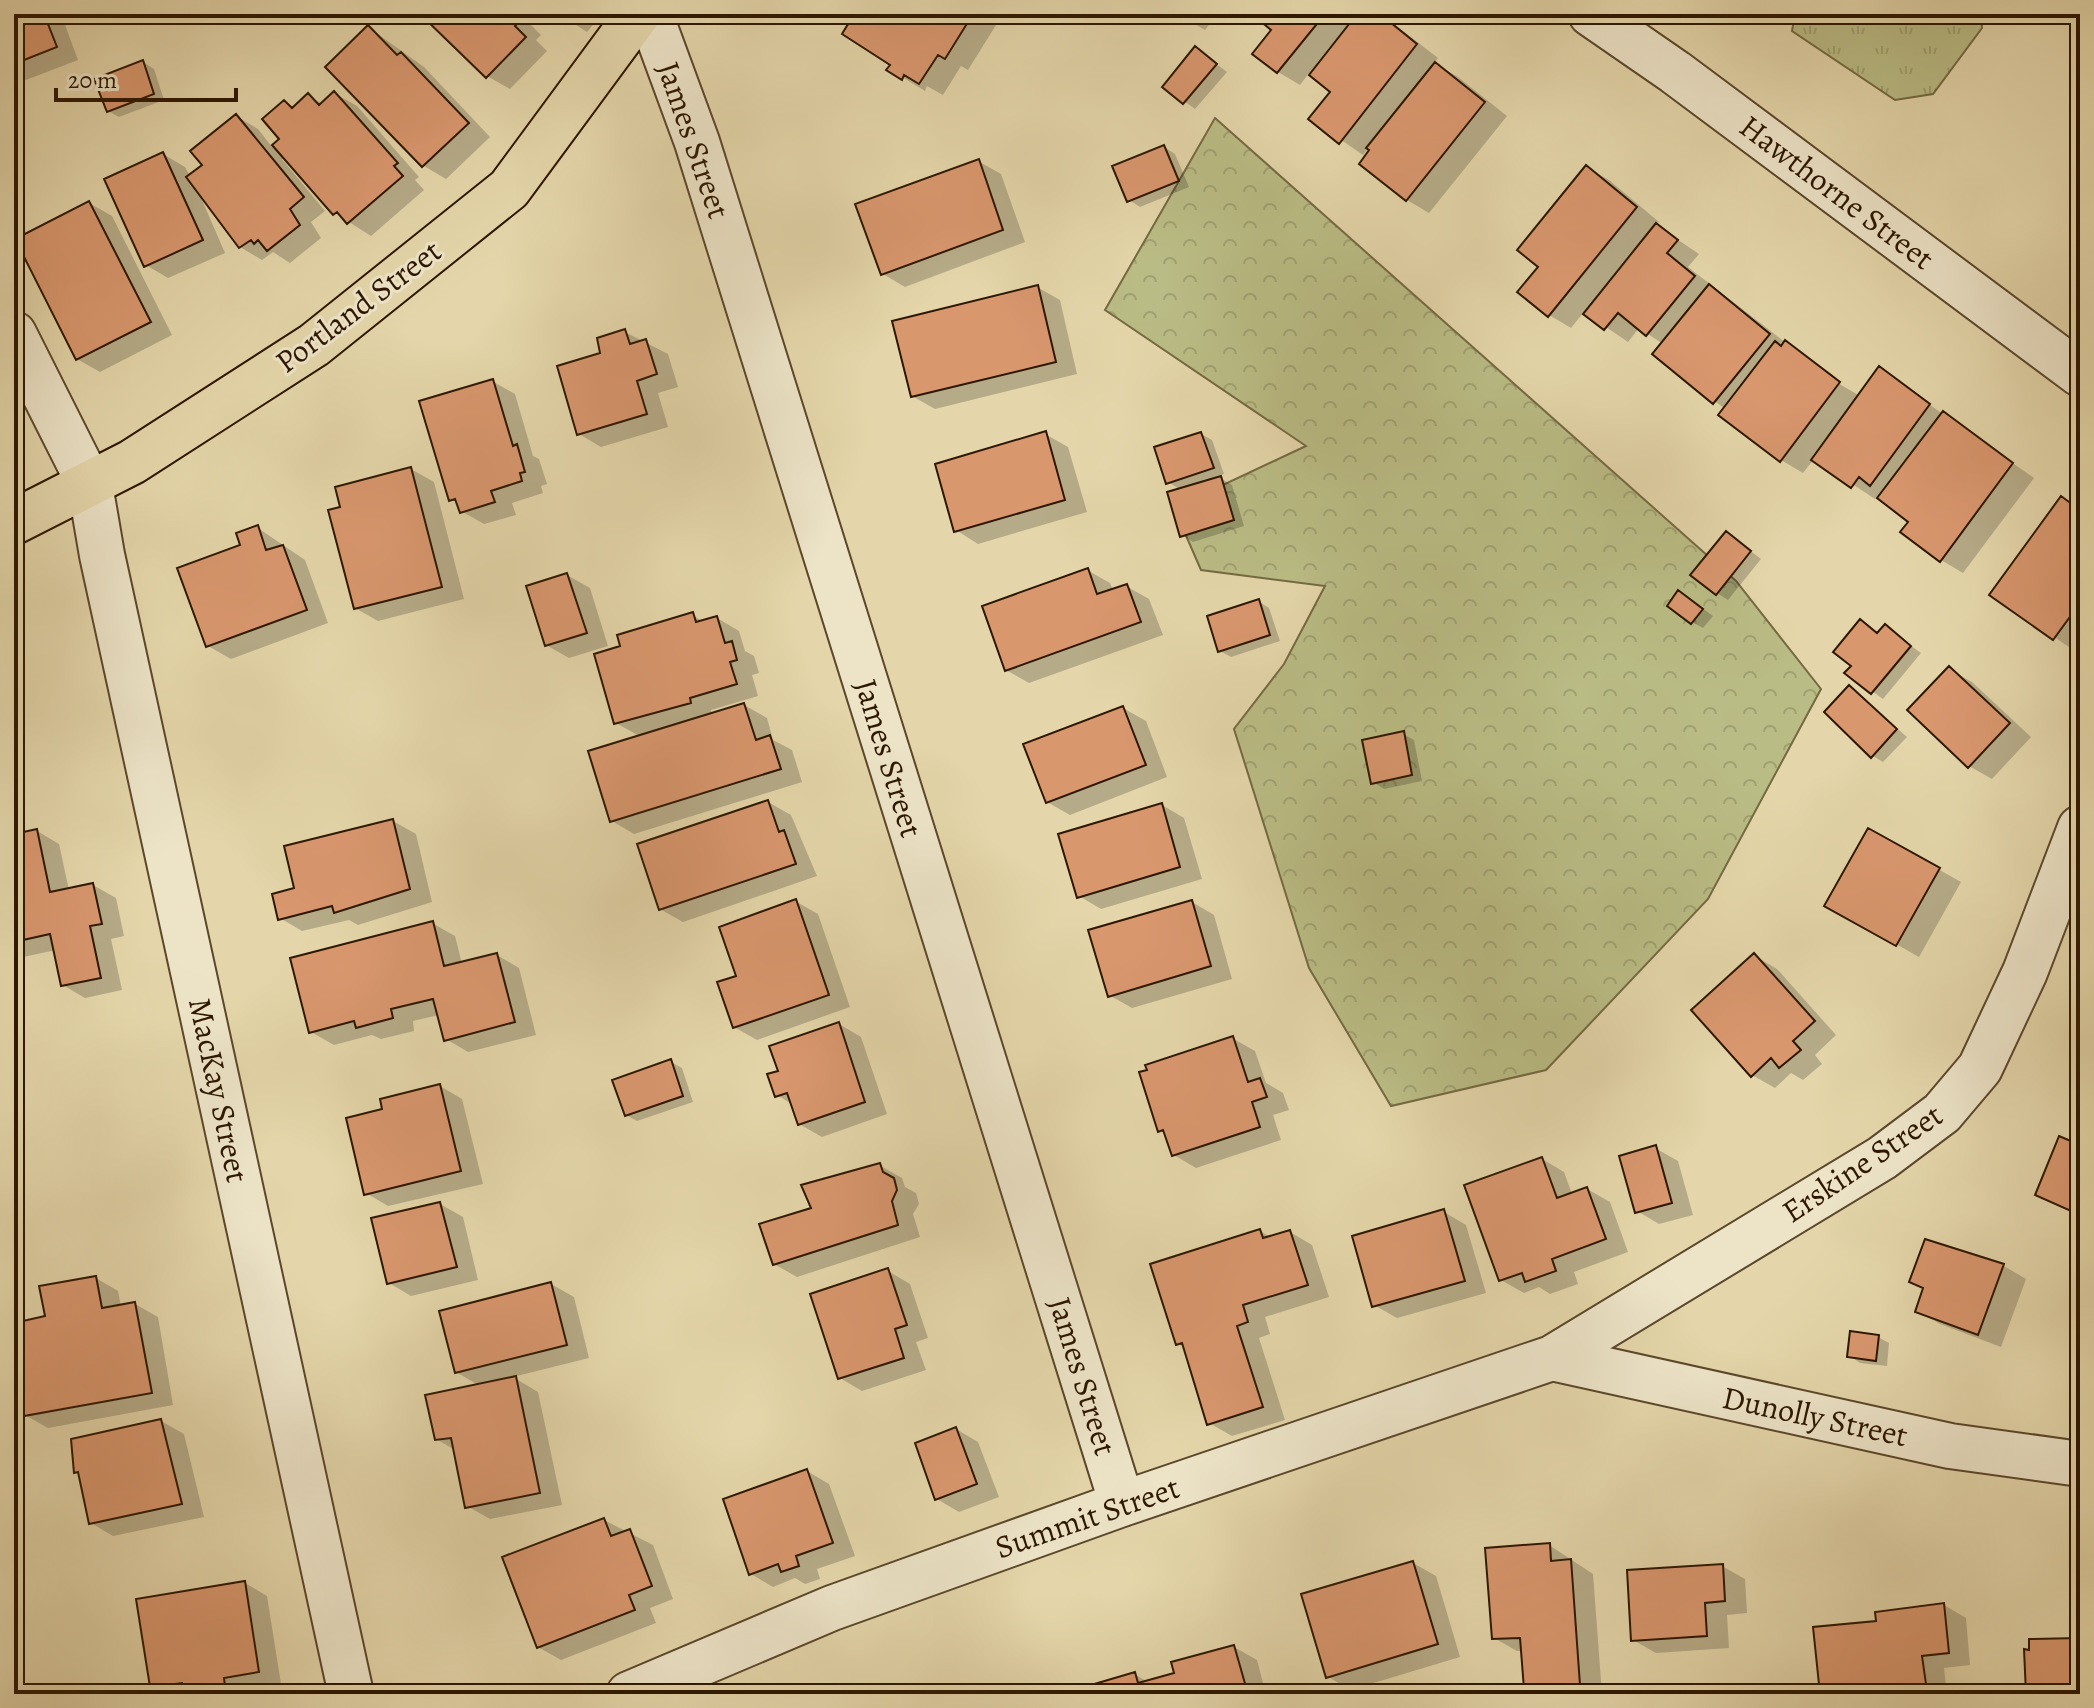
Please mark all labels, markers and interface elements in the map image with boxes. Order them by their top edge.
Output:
scale bar [56,52,236,102]
street label: James Street [647,56,741,224]
text: 20 m [68,64,117,96]
street label: Hawthorne Street [1731,104,1943,280]
street label: Portland Street [266,229,450,383]
street label: James Street [844,674,934,842]
street label: MacKay Street [178,994,260,1186]
street label: Erskine Street [1773,1093,1951,1233]
street label: James Street [1038,1292,1128,1460]
street label: Dunolly Street [1718,1375,1912,1457]
street label: Summit Street [989,1465,1185,1569]

